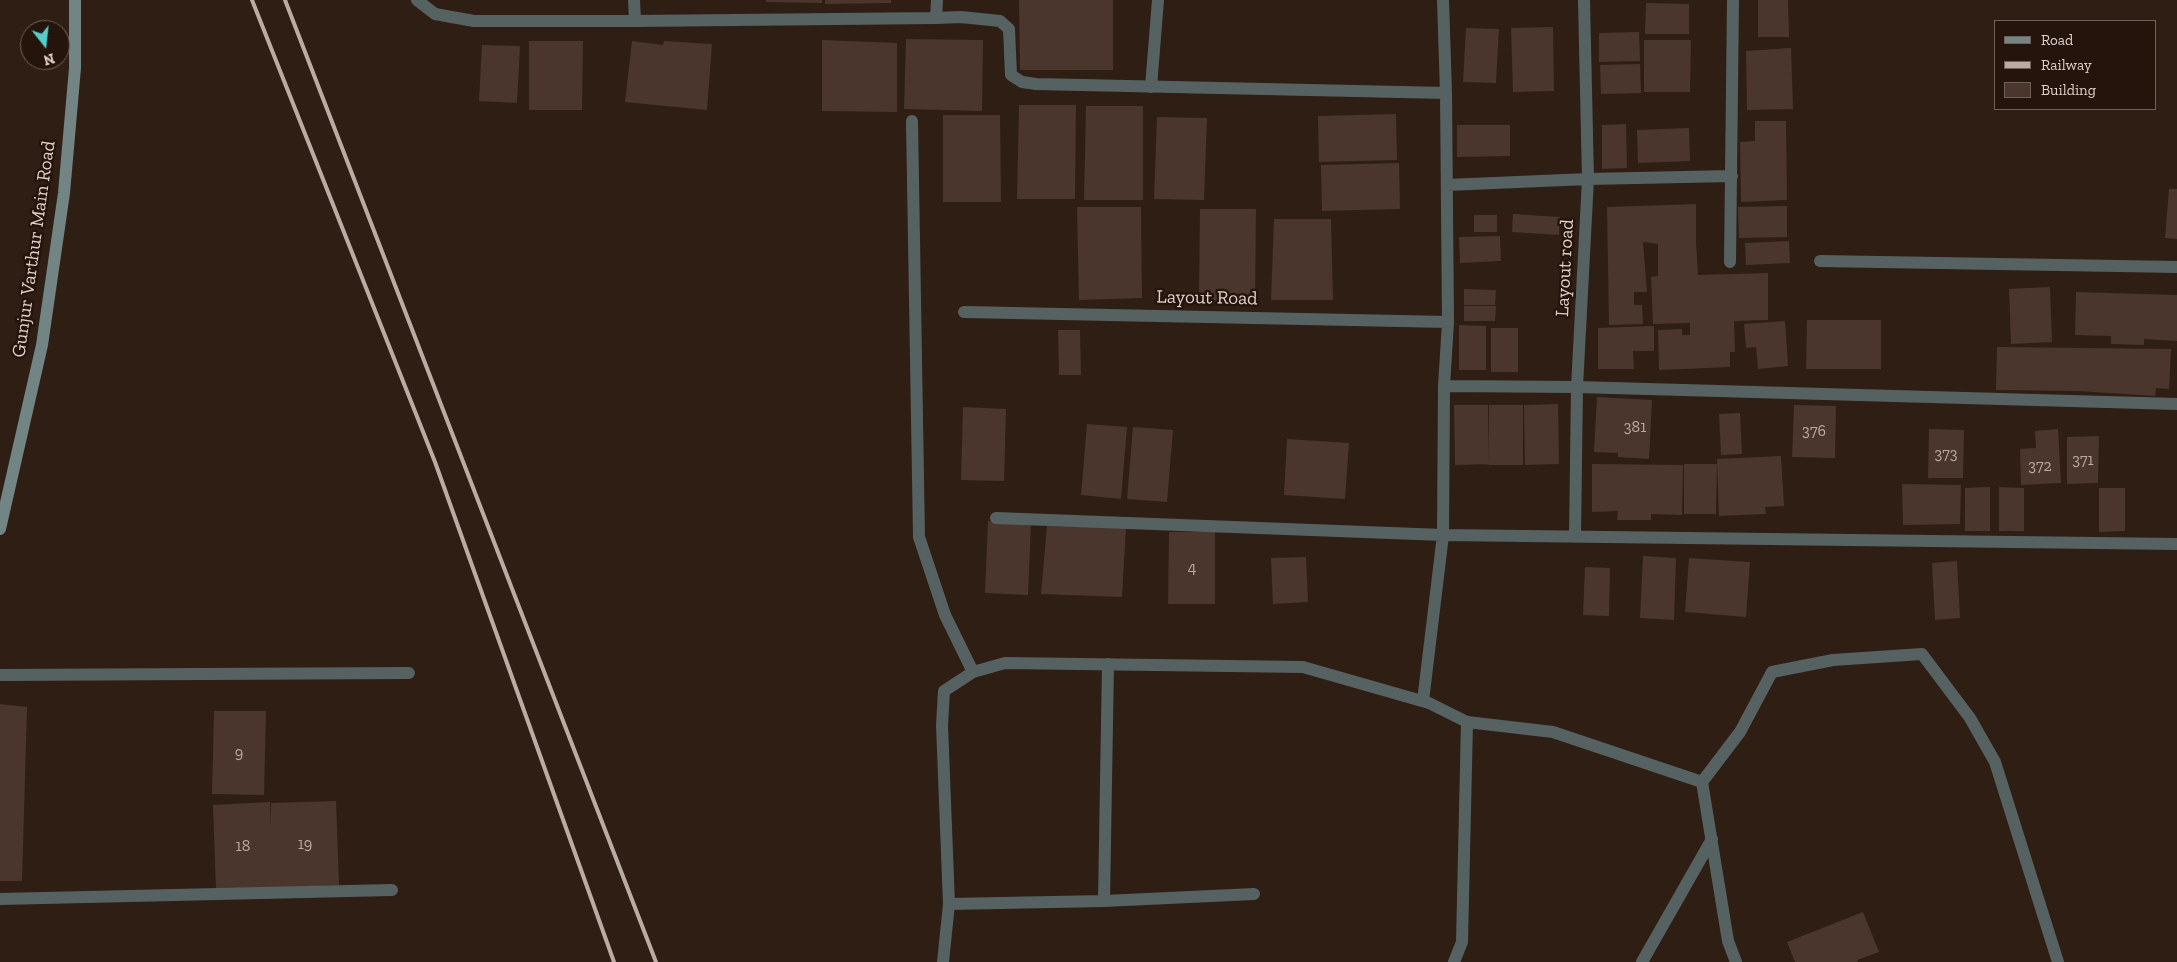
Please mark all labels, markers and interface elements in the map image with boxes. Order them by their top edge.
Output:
north arrow [20,20,70,70]
legend [1994,20,2157,110]
text: Road [2041,31,2073,49]
text: N [42,49,56,69]
text: Railway [2041,56,2092,74]
text: Building [2041,81,2096,99]
street label: Gunjur Varthur Main Road [8,139,60,359]
street label: Layout road [1551,219,1579,317]
street label: Layout Road [1156,286,1258,310]
house number: 381 [1624,417,1646,437]
house number: 376 [1802,421,1826,441]
house number: 373 [1934,444,1958,464]
house number: 371 [2072,450,2094,470]
house number: 372 [2028,456,2052,476]
house number: 4 [1188,558,1196,578]
house number: 9 [235,743,243,763]
house number: 19 [298,834,312,854]
house number: 18 [236,836,250,856]

